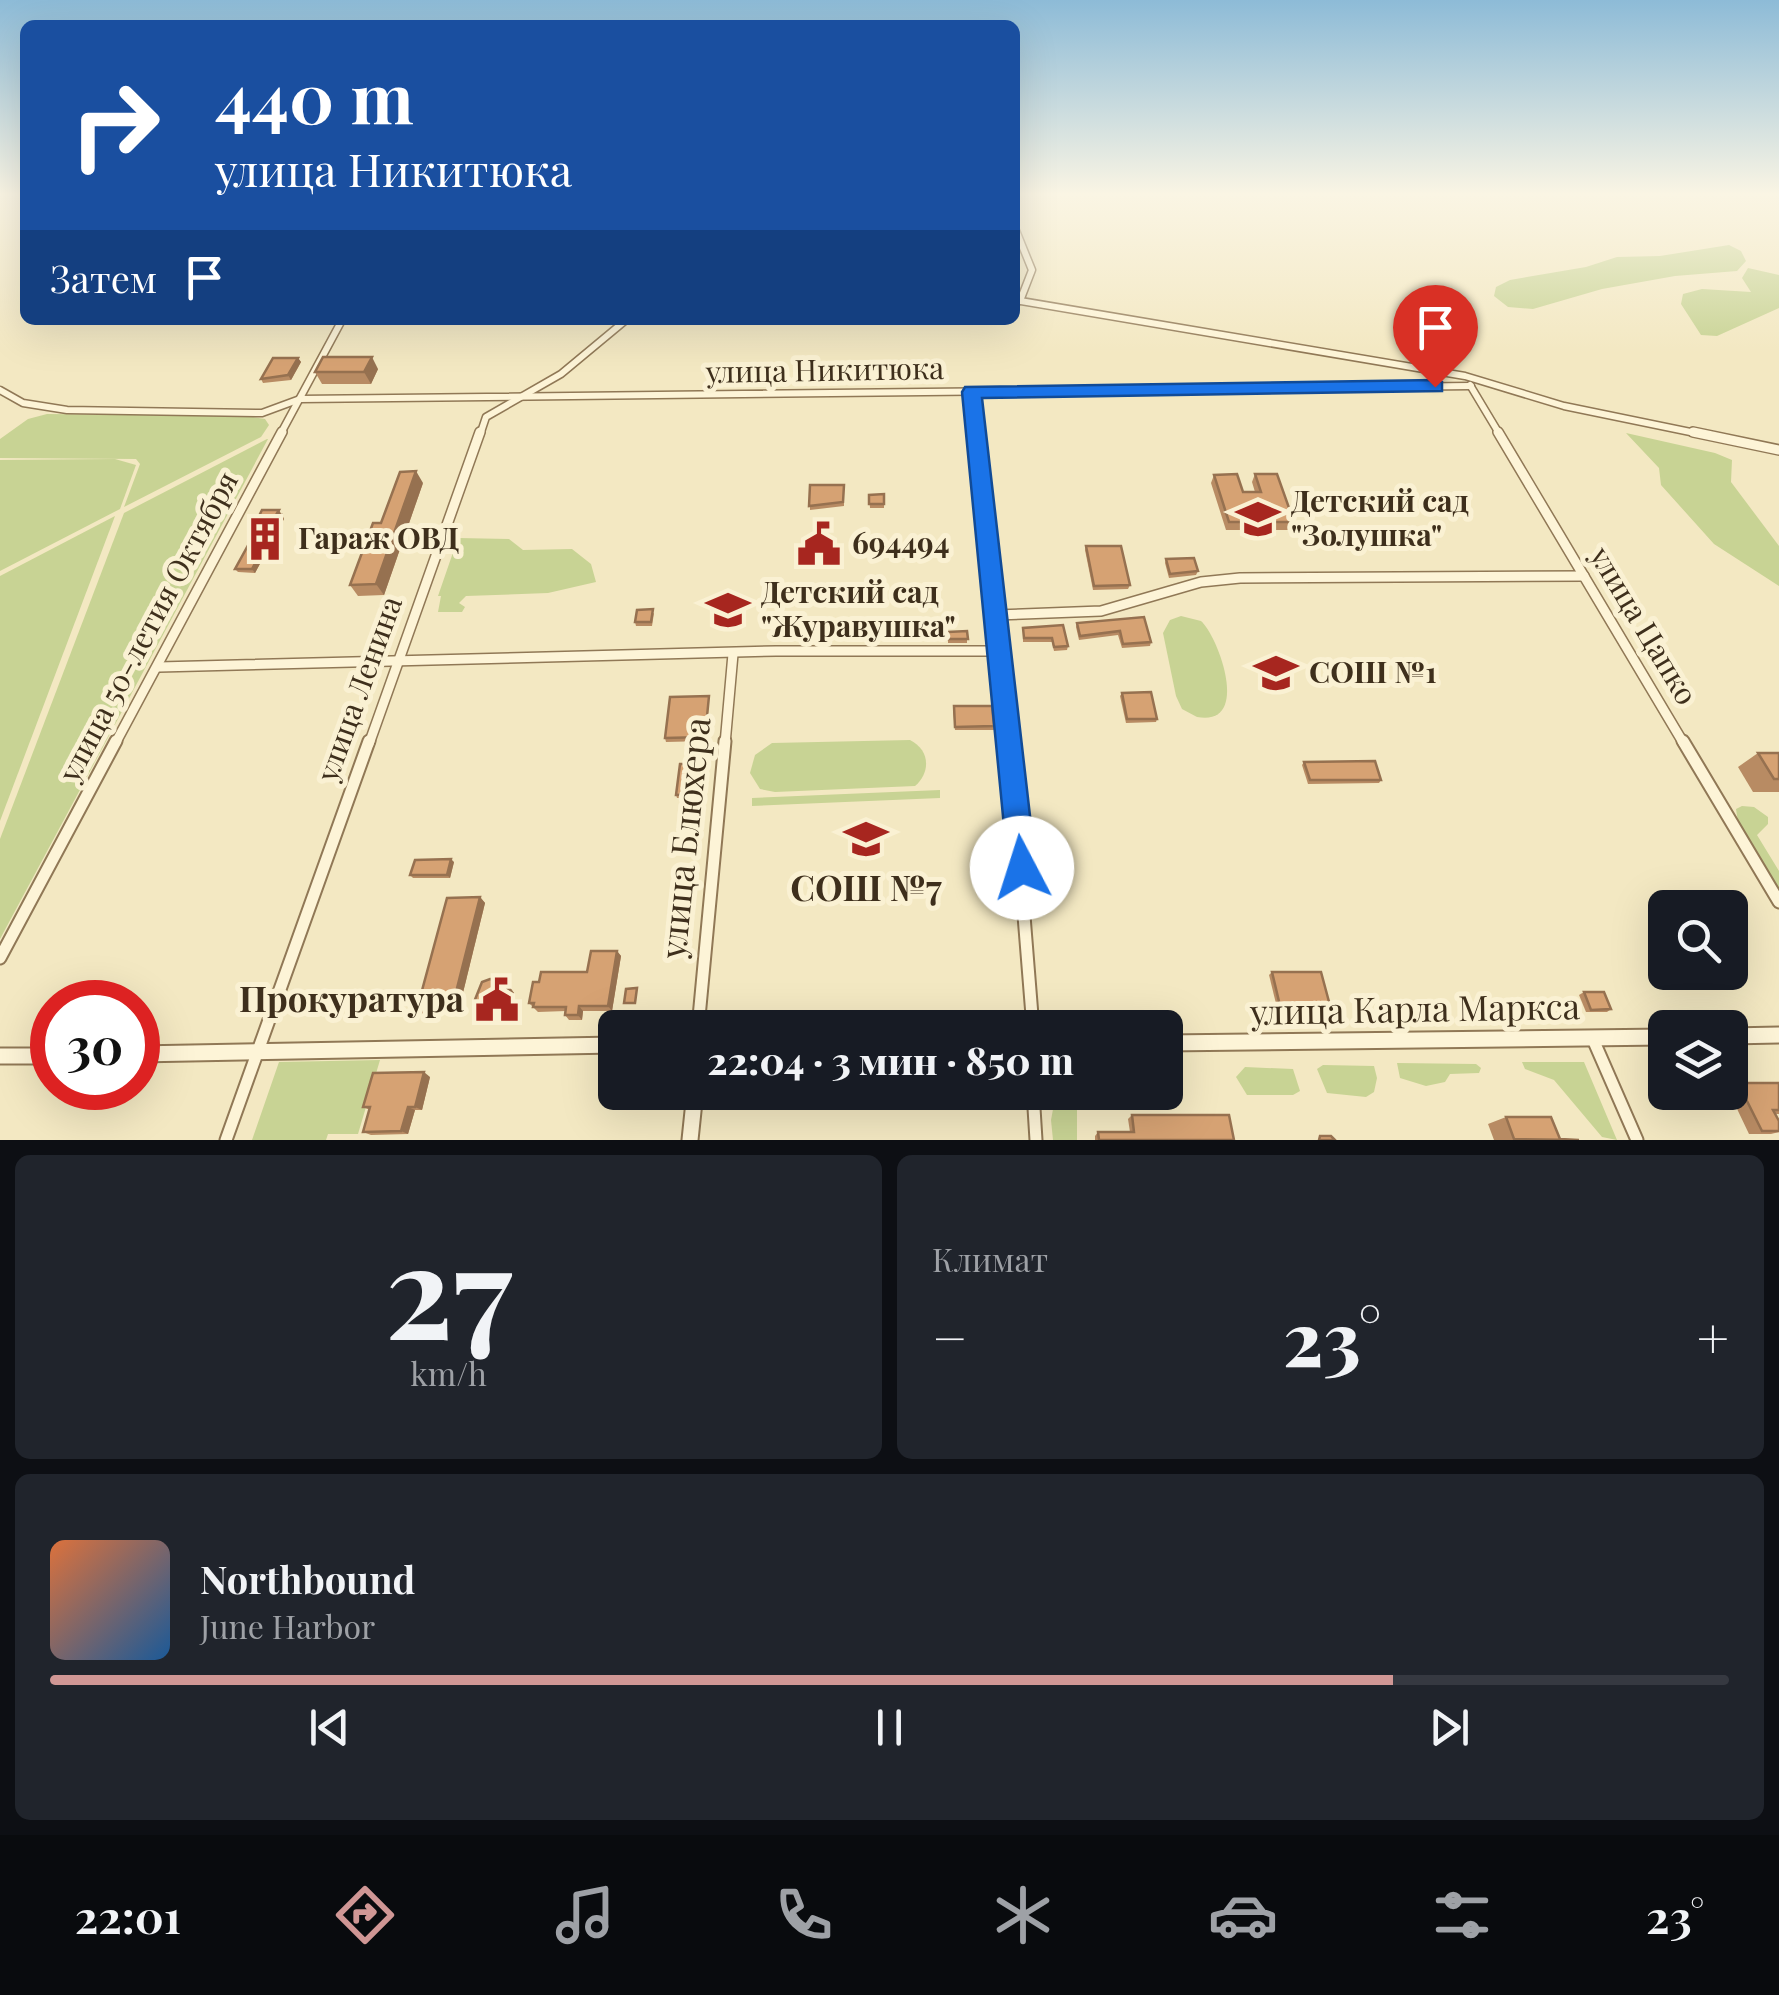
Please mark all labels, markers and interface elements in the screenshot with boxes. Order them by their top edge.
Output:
text: 440 m [215,48,414,142]
icon: right [50,60,180,190]
text: улица Никитюка [215,138,572,198]
icon: arrive [177,250,232,305]
text: Затем [50,252,157,303]
pin [1393,285,1478,388]
icon: arrive [1408,300,1463,355]
street label: улица Никитюка [705,347,944,391]
street label: улица 50-летия Октября [48,464,246,789]
place label: Детский сад "Золушка" [1291,480,1469,554]
school or university icon: Детский сад "Золушка" [1234,495,1282,543]
building icon: Гараж ОВД [241,515,289,563]
place label: Гараж ОВД [298,517,459,557]
public building icon: 694494 [795,520,843,568]
place label: 694494 [852,522,950,562]
street label: улица Цапко [1581,538,1708,711]
place label: Детский сад "Журавушка" [761,571,956,645]
school or university icon: Детский сад "Журавушка" [704,586,752,634]
street label: улица Ленина [306,590,410,787]
school or university icon: СОШ №1 [1252,649,1300,697]
place label: СОШ №1 [1309,651,1437,691]
street label: улица Блюхера [647,714,720,962]
school or university icon: СОШ №7 [842,815,890,863]
position arrow [970,816,1074,920]
place label: СОШ №7 [790,863,942,910]
map controls [1648,890,1748,1110]
button: search [1648,890,1748,990]
place label: Прокуратура [239,974,464,1021]
public building icon: Прокуратура [473,976,521,1024]
speed limit sign: 30 [30,980,160,1110]
street label: улица Карла Маркса [1248,981,1581,1034]
button: layers [1648,1010,1748,1110]
text: 22:04 · 3 мин · 850 m [707,1034,1074,1085]
text: 27 [385,1199,512,1373]
text: Климат [932,1237,1048,1280]
text: 23° [1283,1286,1381,1386]
text: − [932,1299,968,1373]
text: + [1697,1299,1729,1373]
text: km/h [410,1351,487,1394]
text: Northbound [200,1553,415,1604]
text: June Harbor [200,1604,375,1647]
icon: previous [302,1700,357,1755]
icon: pause [862,1700,917,1755]
icon: next [1422,1700,1477,1755]
icon: directions [330,1880,400,1950]
icon: music [550,1880,620,1950]
icon: phone [769,1880,839,1950]
icon: climate [988,1880,1058,1950]
icon: car [1208,1880,1278,1950]
icon: filters [1427,1880,1497,1950]
text: 22:01 [75,1885,181,1945]
text: 23° [1646,1885,1704,1945]

